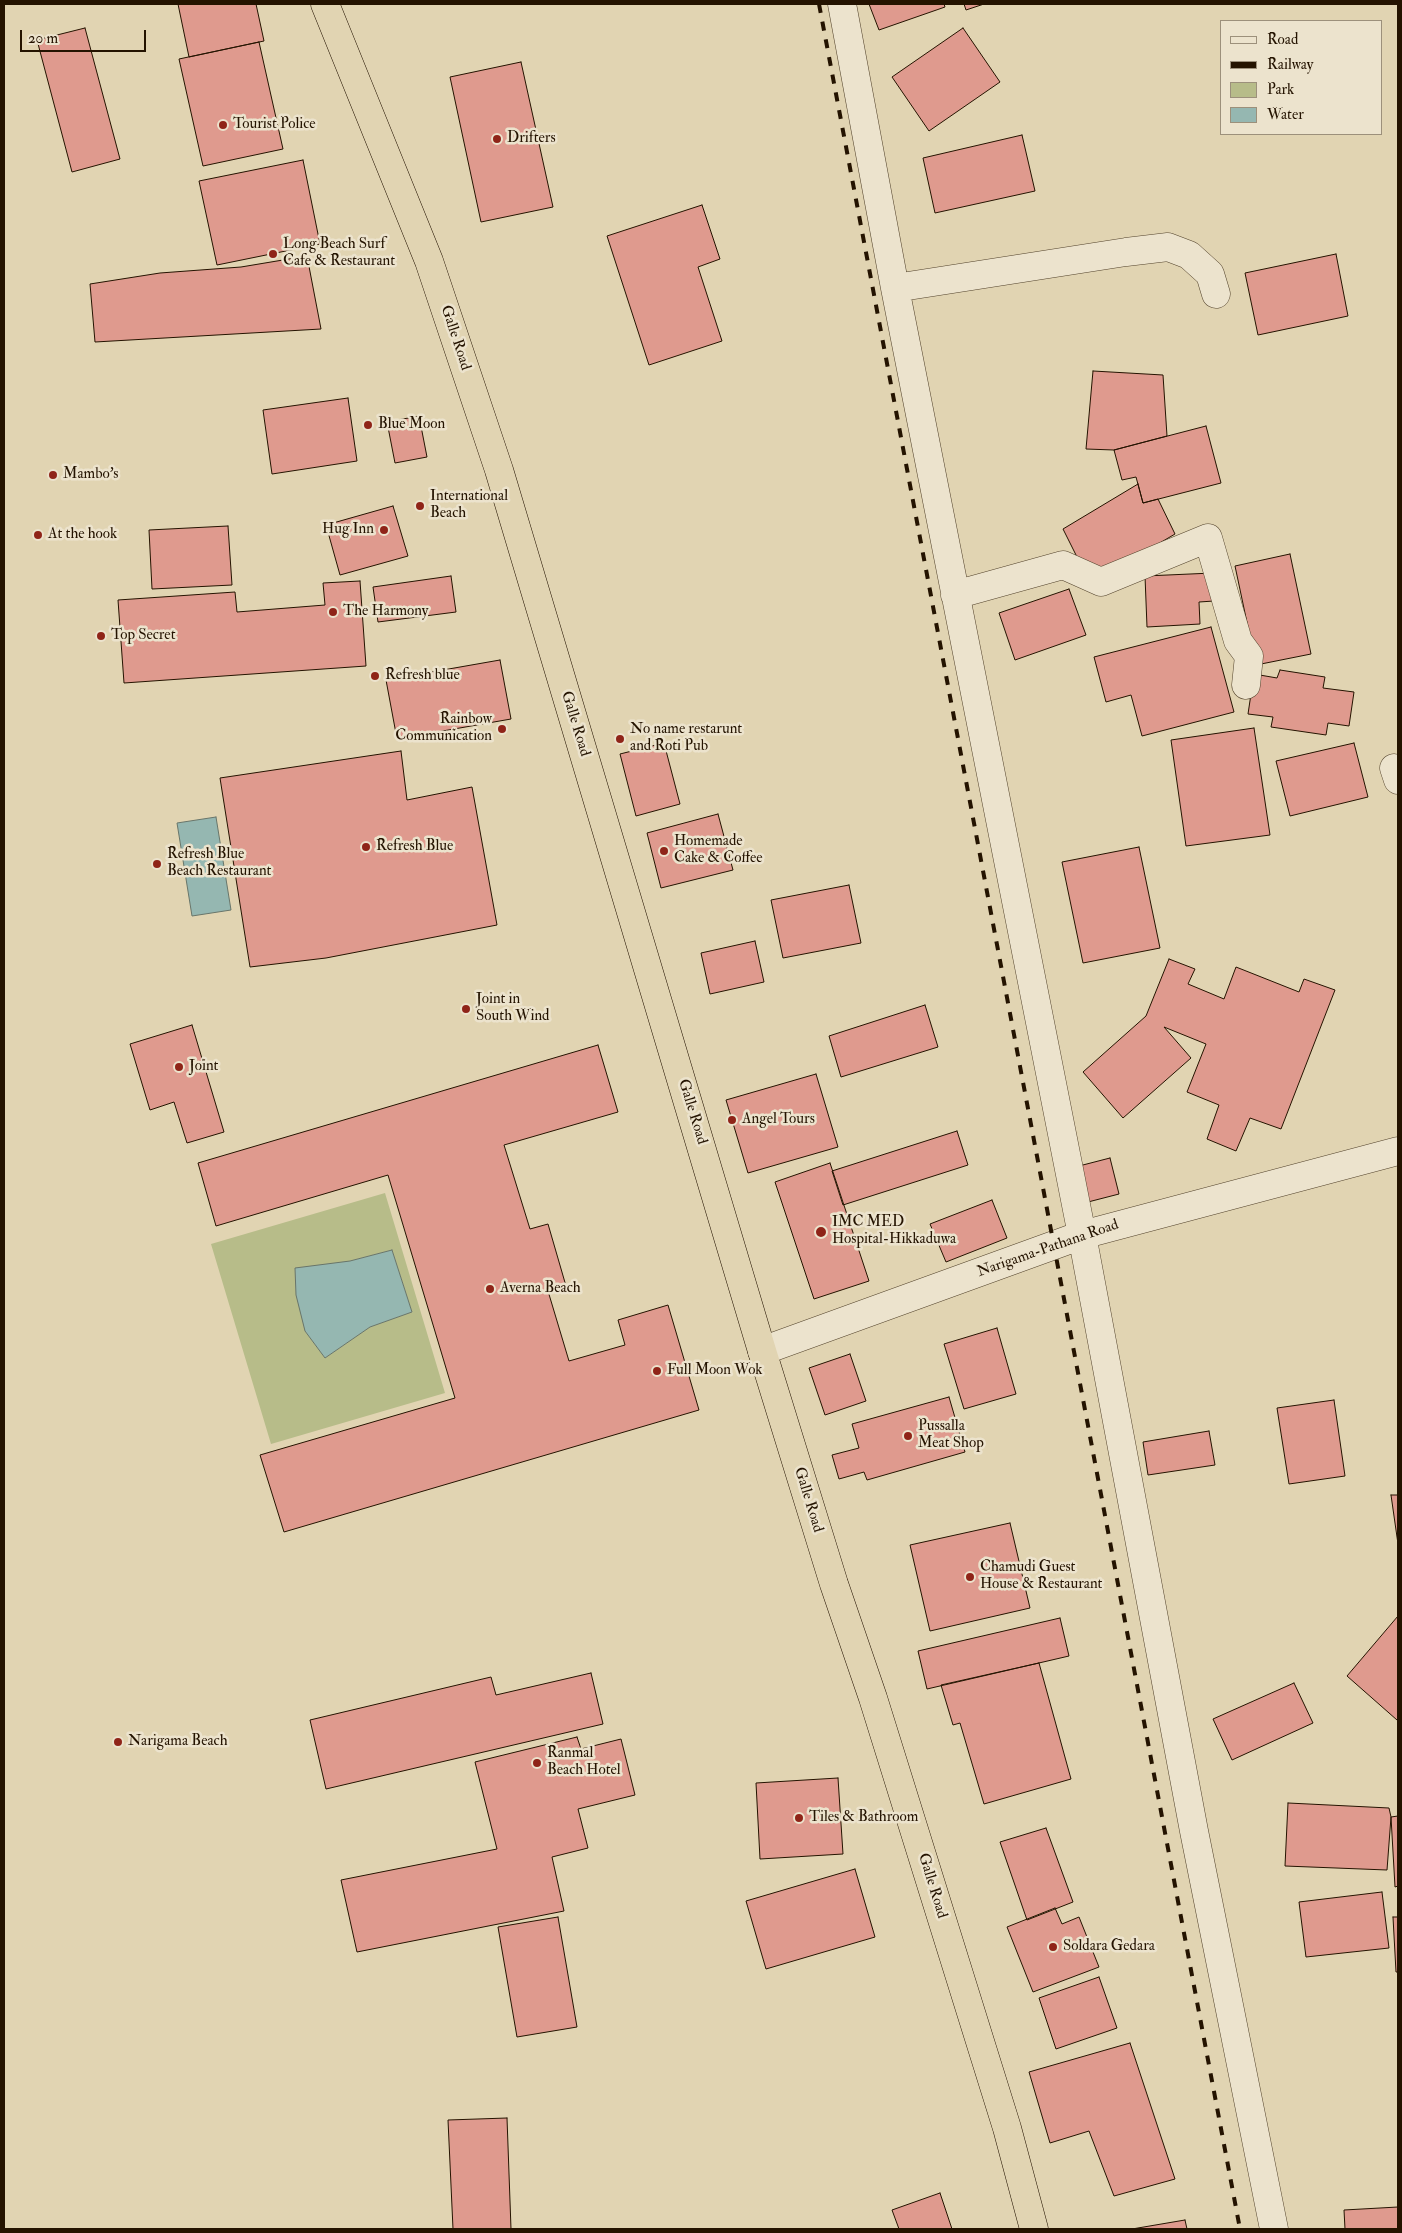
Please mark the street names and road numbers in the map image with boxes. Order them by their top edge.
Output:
street label: Galle Road [436,303,474,373]
street label: Galle Road [557,689,593,759]
street label: Galle Road [674,1077,710,1147]
street label: Narigama-Pathana Road [975,1216,1121,1282]
street label: Galle Road [790,1465,826,1535]
street label: Galle Road [914,1851,950,1921]

